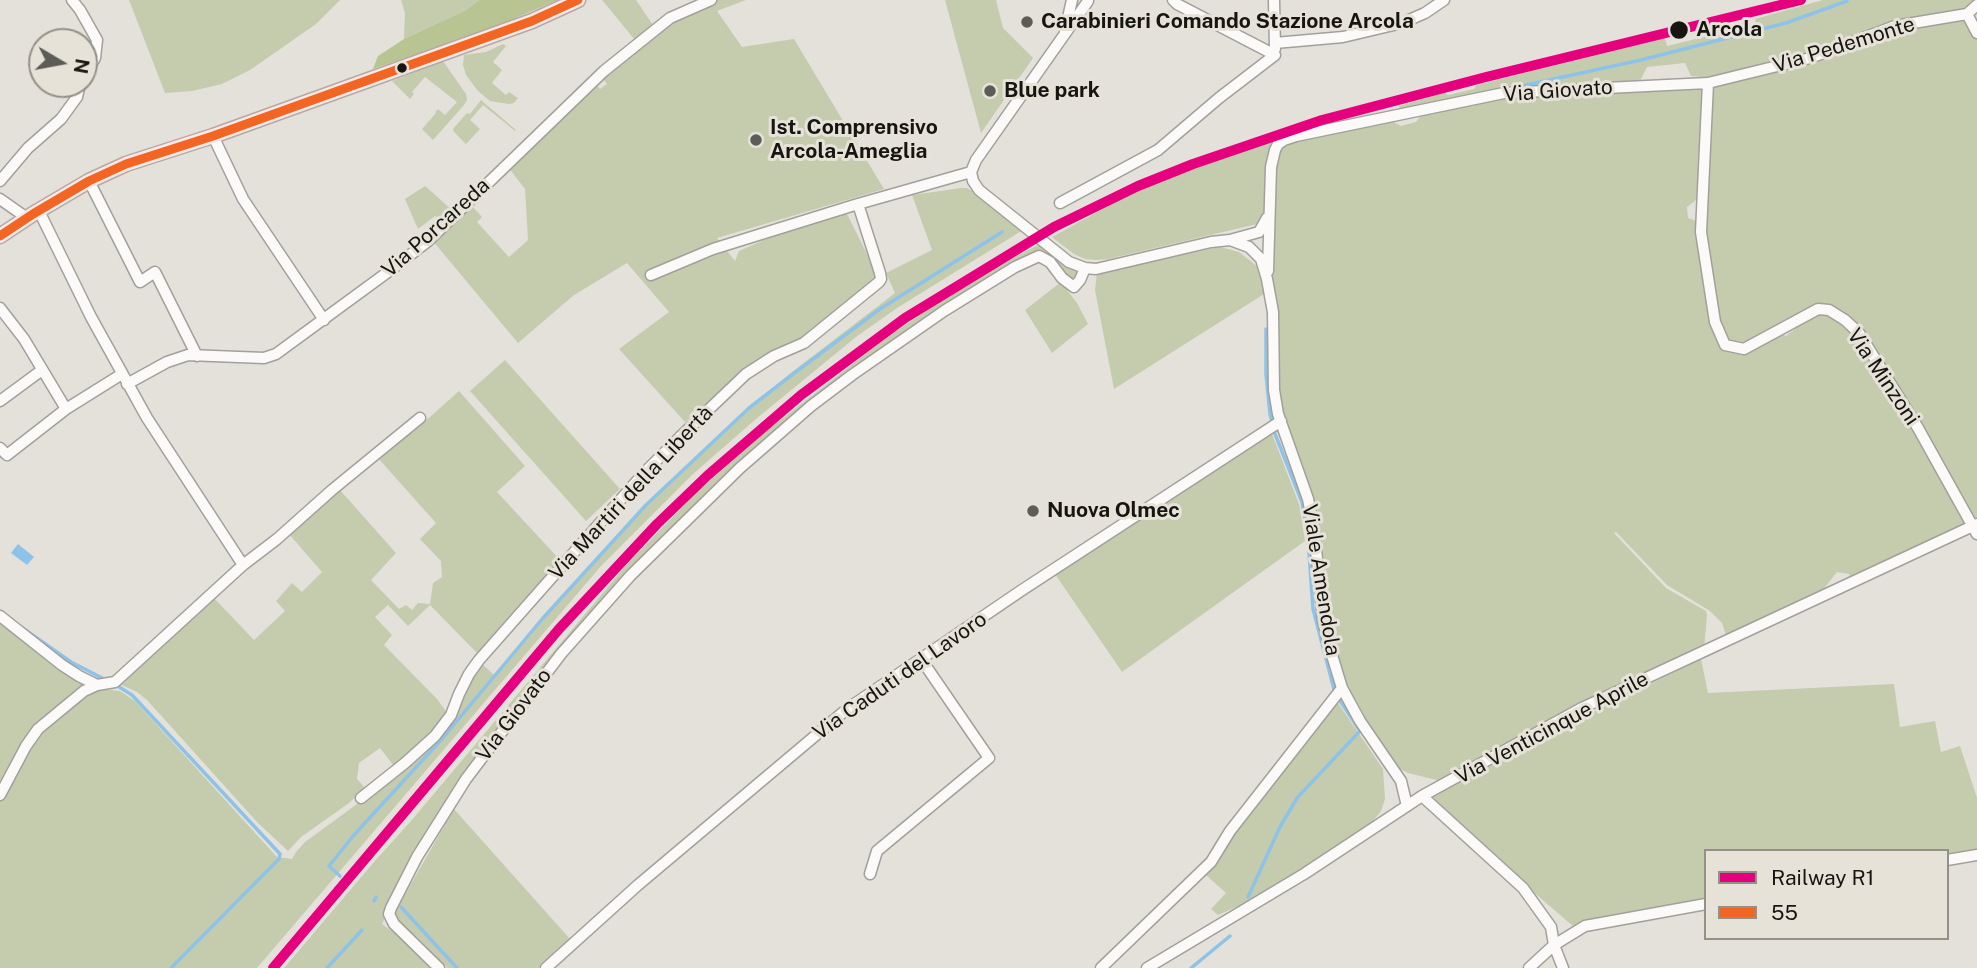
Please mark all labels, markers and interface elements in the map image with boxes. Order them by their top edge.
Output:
place label: Carabinieri Comando Stazione Arcola [1041,9,1414,35]
street label: Via Pedemonte [1770,11,1918,79]
marker: Carabinieri Comando Stazione Arcola [1019,14,1035,30]
place label: Arcola [1696,17,1762,43]
marker: Arcola [1668,19,1690,41]
north arrow [28,28,98,98]
text: N [70,57,94,76]
unlabelled marker [395,61,409,75]
street label: Via Giovato [1502,75,1614,107]
place label: Blue park [1004,78,1100,104]
marker: Blue park [982,83,998,99]
place label: Ist. Comprensivo Arcola-Ameglia [770,115,938,165]
marker: Ist. Comprensivo Arcola-Ameglia [748,132,764,148]
street label: Via Porcareda [377,173,495,283]
street label: Via Minzoni [1841,324,1925,430]
street label: Via Martiri della Libertà [544,401,718,585]
place label: Nuova Olmec [1047,498,1180,524]
street label: Viale Amendola [1297,502,1345,658]
marker: Nuova Olmec [1025,503,1041,519]
street label: Via Caduti del Lavoro [808,607,992,745]
street label: Via Giovato [471,664,557,766]
street label: Via Venticinque Aprile [1451,666,1653,790]
legend [1704,849,1949,940]
text: Railway R1 [1771,865,1874,890]
text: 55 [1771,900,1798,925]

